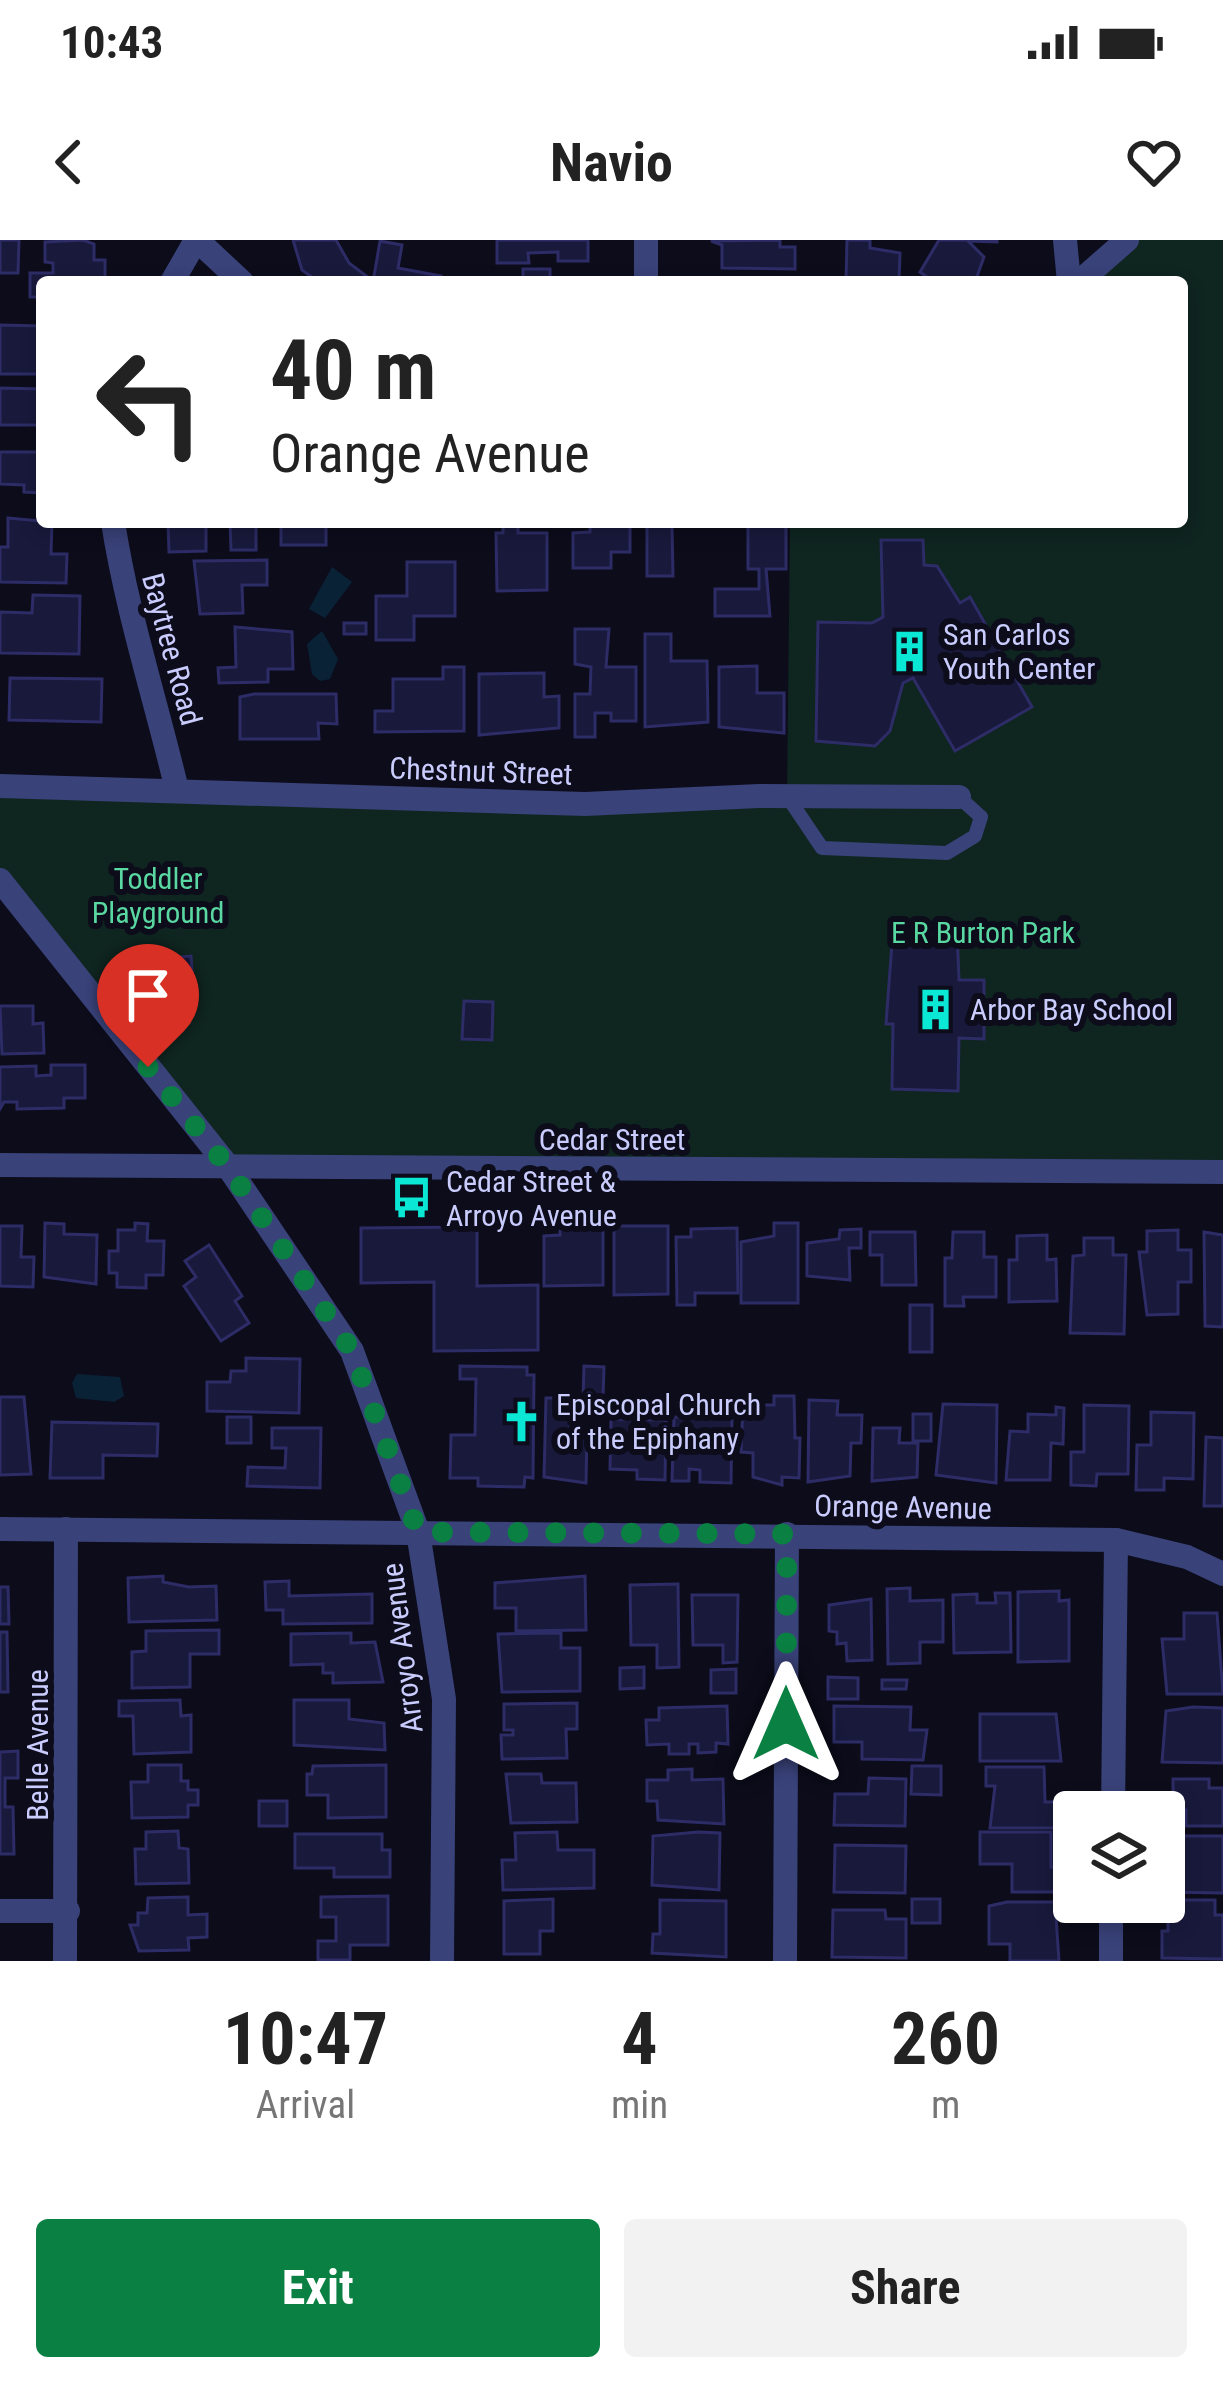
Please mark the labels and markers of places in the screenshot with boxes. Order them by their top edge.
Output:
place label: San Carlos Youth Center [943,617,1095,686]
building icon: San Carlos Youth Center [886,628,932,674]
pin [97,944,199,1067]
building icon: Arbor Bay School [913,986,959,1032]
place label: Arbor Bay School [970,992,1173,1027]
place label: Cedar Street & Arroyo Avenue [446,1164,617,1233]
bus stop icon: Cedar Street & Arroyo Avenue [389,1175,435,1221]
place label: Episcopal Church of the Epiphany [556,1387,761,1456]
church icon: Episcopal Church of the Epiphany [499,1398,545,1444]

